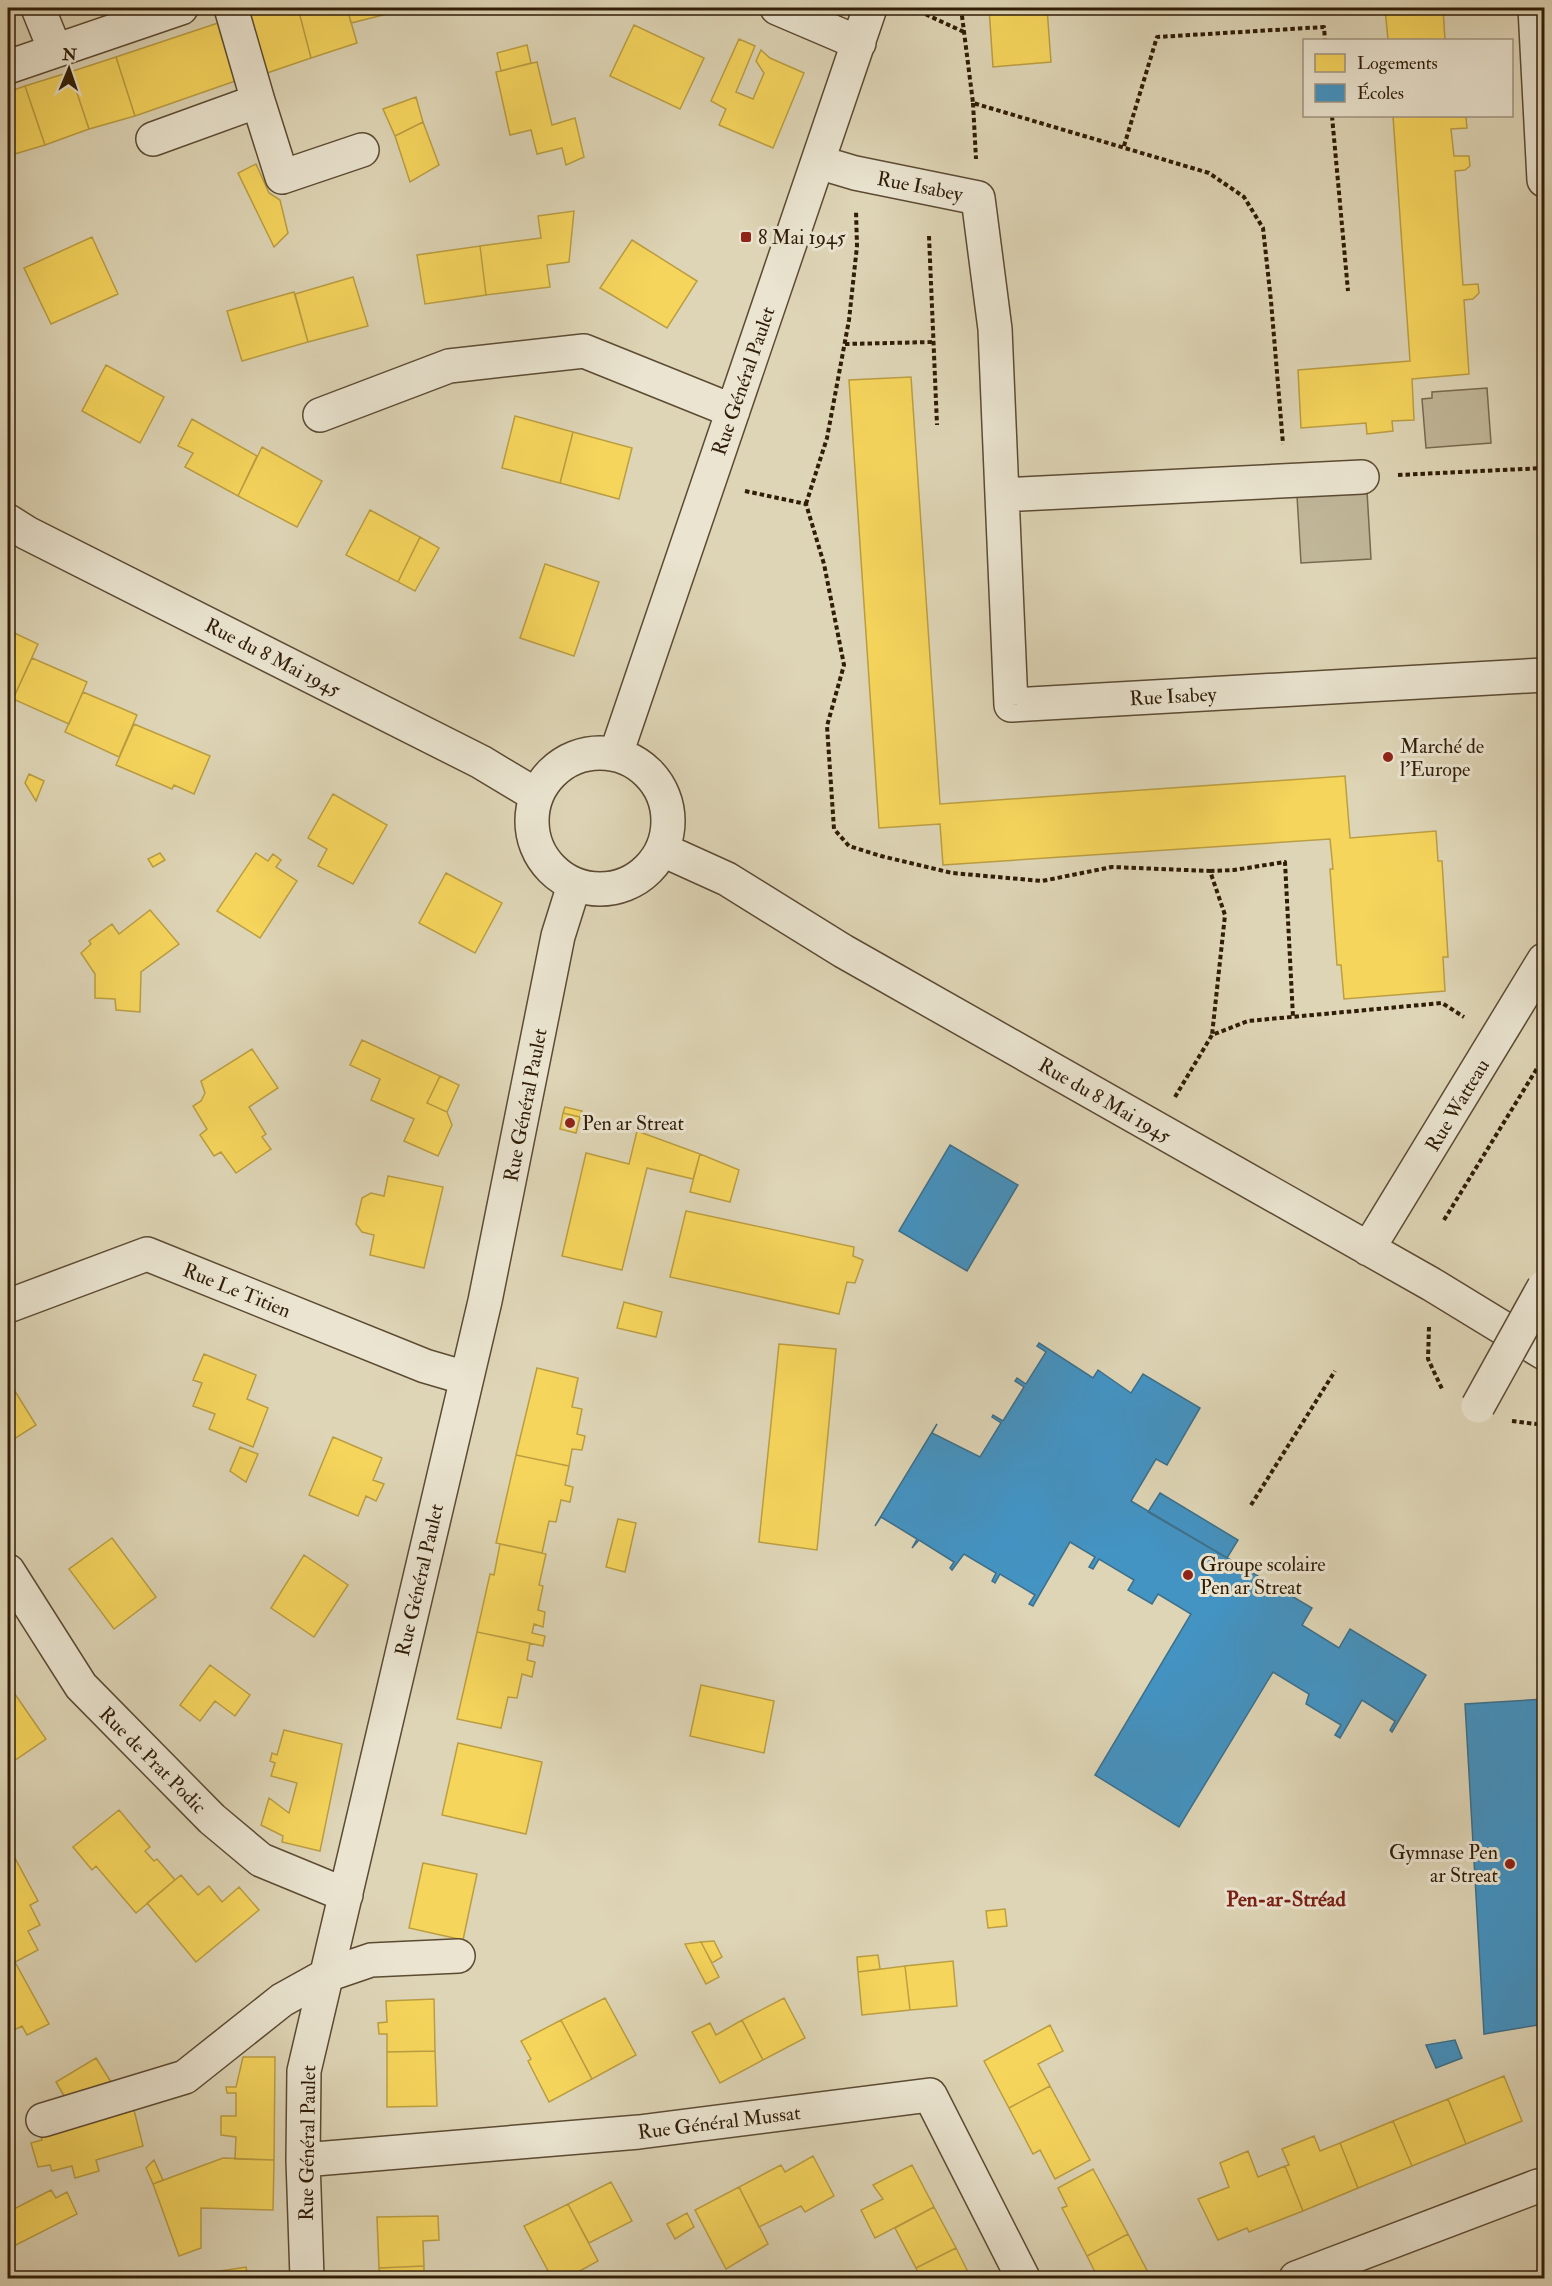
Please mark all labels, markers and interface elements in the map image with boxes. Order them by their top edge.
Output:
north arrow [39,39,99,99]
legend [1303,39,1513,117]
text: N [61,45,78,65]
text: Logements [1357,52,1438,75]
text: Écoles [1357,82,1404,105]
street label: Rue Isabey [875,166,966,207]
place label: 8 Mai 1945 [758,225,846,250]
marker: 8 Mai 1945 [739,230,753,244]
street label: Rue Général Paulet [706,303,781,459]
street label: Rue du 8 Mai 1945 [201,613,345,702]
street label: Rue Isabey [1129,682,1218,711]
place label: Marché de l'Europe [1400,734,1484,783]
marker: Marché de l'Europe [1381,750,1395,764]
street label: Rue Général Paulet [498,1026,553,1184]
street label: Rue du 8 Mai 1945 [1034,1052,1176,1149]
street label: Rue Watteau [1420,1054,1495,1156]
place label: Pen ar Streat [582,1111,685,1136]
marker: Pen ar Streat [563,1116,577,1130]
street label: Rue Le Titien [179,1257,294,1323]
street label: Rue Général Paulet [390,1501,449,1659]
place label: Groupe scolaire Pen ar Streat [1200,1552,1326,1600]
marker: Groupe scolaire Pen ar Streat [1181,1568,1195,1582]
street label: Rue de Prat Podic [94,1702,211,1819]
place label: Gymnase Pen ar Streat [1389,1840,1499,1888]
marker: Gymnase Pen ar Streat [1503,1857,1517,1871]
district label: Pen-ar-Stréad [1226,1886,1346,1913]
street label: Rue Général Paulet [294,2065,321,2221]
street label: Rue Général Mussat [636,2100,802,2145]

